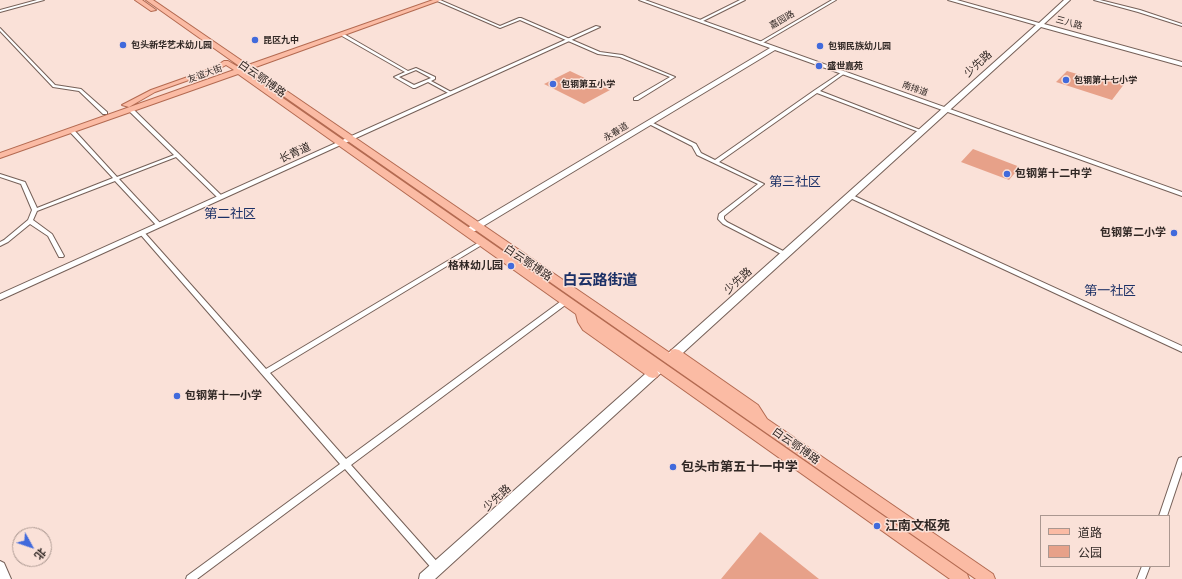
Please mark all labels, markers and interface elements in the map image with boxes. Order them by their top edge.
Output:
street label: 嘉园路 [768,9,796,31]
street label: 三八路 [1055,14,1083,32]
marker: 昆区九中 [250,35,260,45]
place label: 昆区九中 [263,35,299,45]
marker: 包头新华艺术幼儿园 [118,40,128,50]
place label: 包头新华艺术幼儿园 [131,40,212,50]
marker: 包钢民族幼儿园 [815,41,825,51]
place label: 包钢民族幼儿园 [828,41,891,51]
street label: 少先路 [961,48,995,80]
street label: 白云鄂博路 [236,58,288,100]
marker: 盛世嘉苑 [814,61,824,71]
place label: 盛世嘉苑 [827,61,863,71]
street label: 友谊大街 [186,63,224,85]
marker: 包钢第十七小学 [1061,75,1071,85]
place label: 包钢第十七小学 [1074,75,1137,85]
marker: 包钢第五小学 [548,79,558,89]
place label: 包钢第五小学 [561,79,615,89]
street label: 南排道 [900,79,930,99]
street label: 永春道 [602,120,630,144]
street label: 长青道 [277,140,313,166]
place label: 包钢第十二中学 [1015,167,1092,181]
marker: 包钢第十二中学 [1002,169,1012,179]
district label: 第三社区 [769,174,821,190]
district label: 第二社区 [204,206,256,222]
place label: 包钢第二小学 [1100,226,1166,240]
marker: 包钢第二小学 [1169,228,1179,238]
street label: 白云鄂博路 [502,242,554,284]
place label: 格林幼儿园 [448,259,503,273]
marker: 格林幼儿园 [506,261,516,271]
street label: 少先路 [721,265,755,297]
district label: 白云路街道 [563,271,637,289]
district label: 第一社区 [1084,283,1136,299]
place label: 包钢第十一小学 [185,389,262,403]
marker: 包钢第十一小学 [172,391,182,401]
street label: 白云鄂博路 [770,425,822,467]
place label: 包头市第五十一中学 [681,459,798,475]
marker: 包头市第五十一中学 [668,462,678,472]
street label: 少先路 [480,482,514,514]
legend [1040,515,1170,567]
place label: 江南文枢苑 [885,518,950,534]
marker: 江南文枢苑 [872,521,882,531]
text: 道路 [1078,525,1102,540]
north arrow [12,527,52,567]
text: 北 [32,545,49,563]
text: 公园 [1078,545,1102,560]

